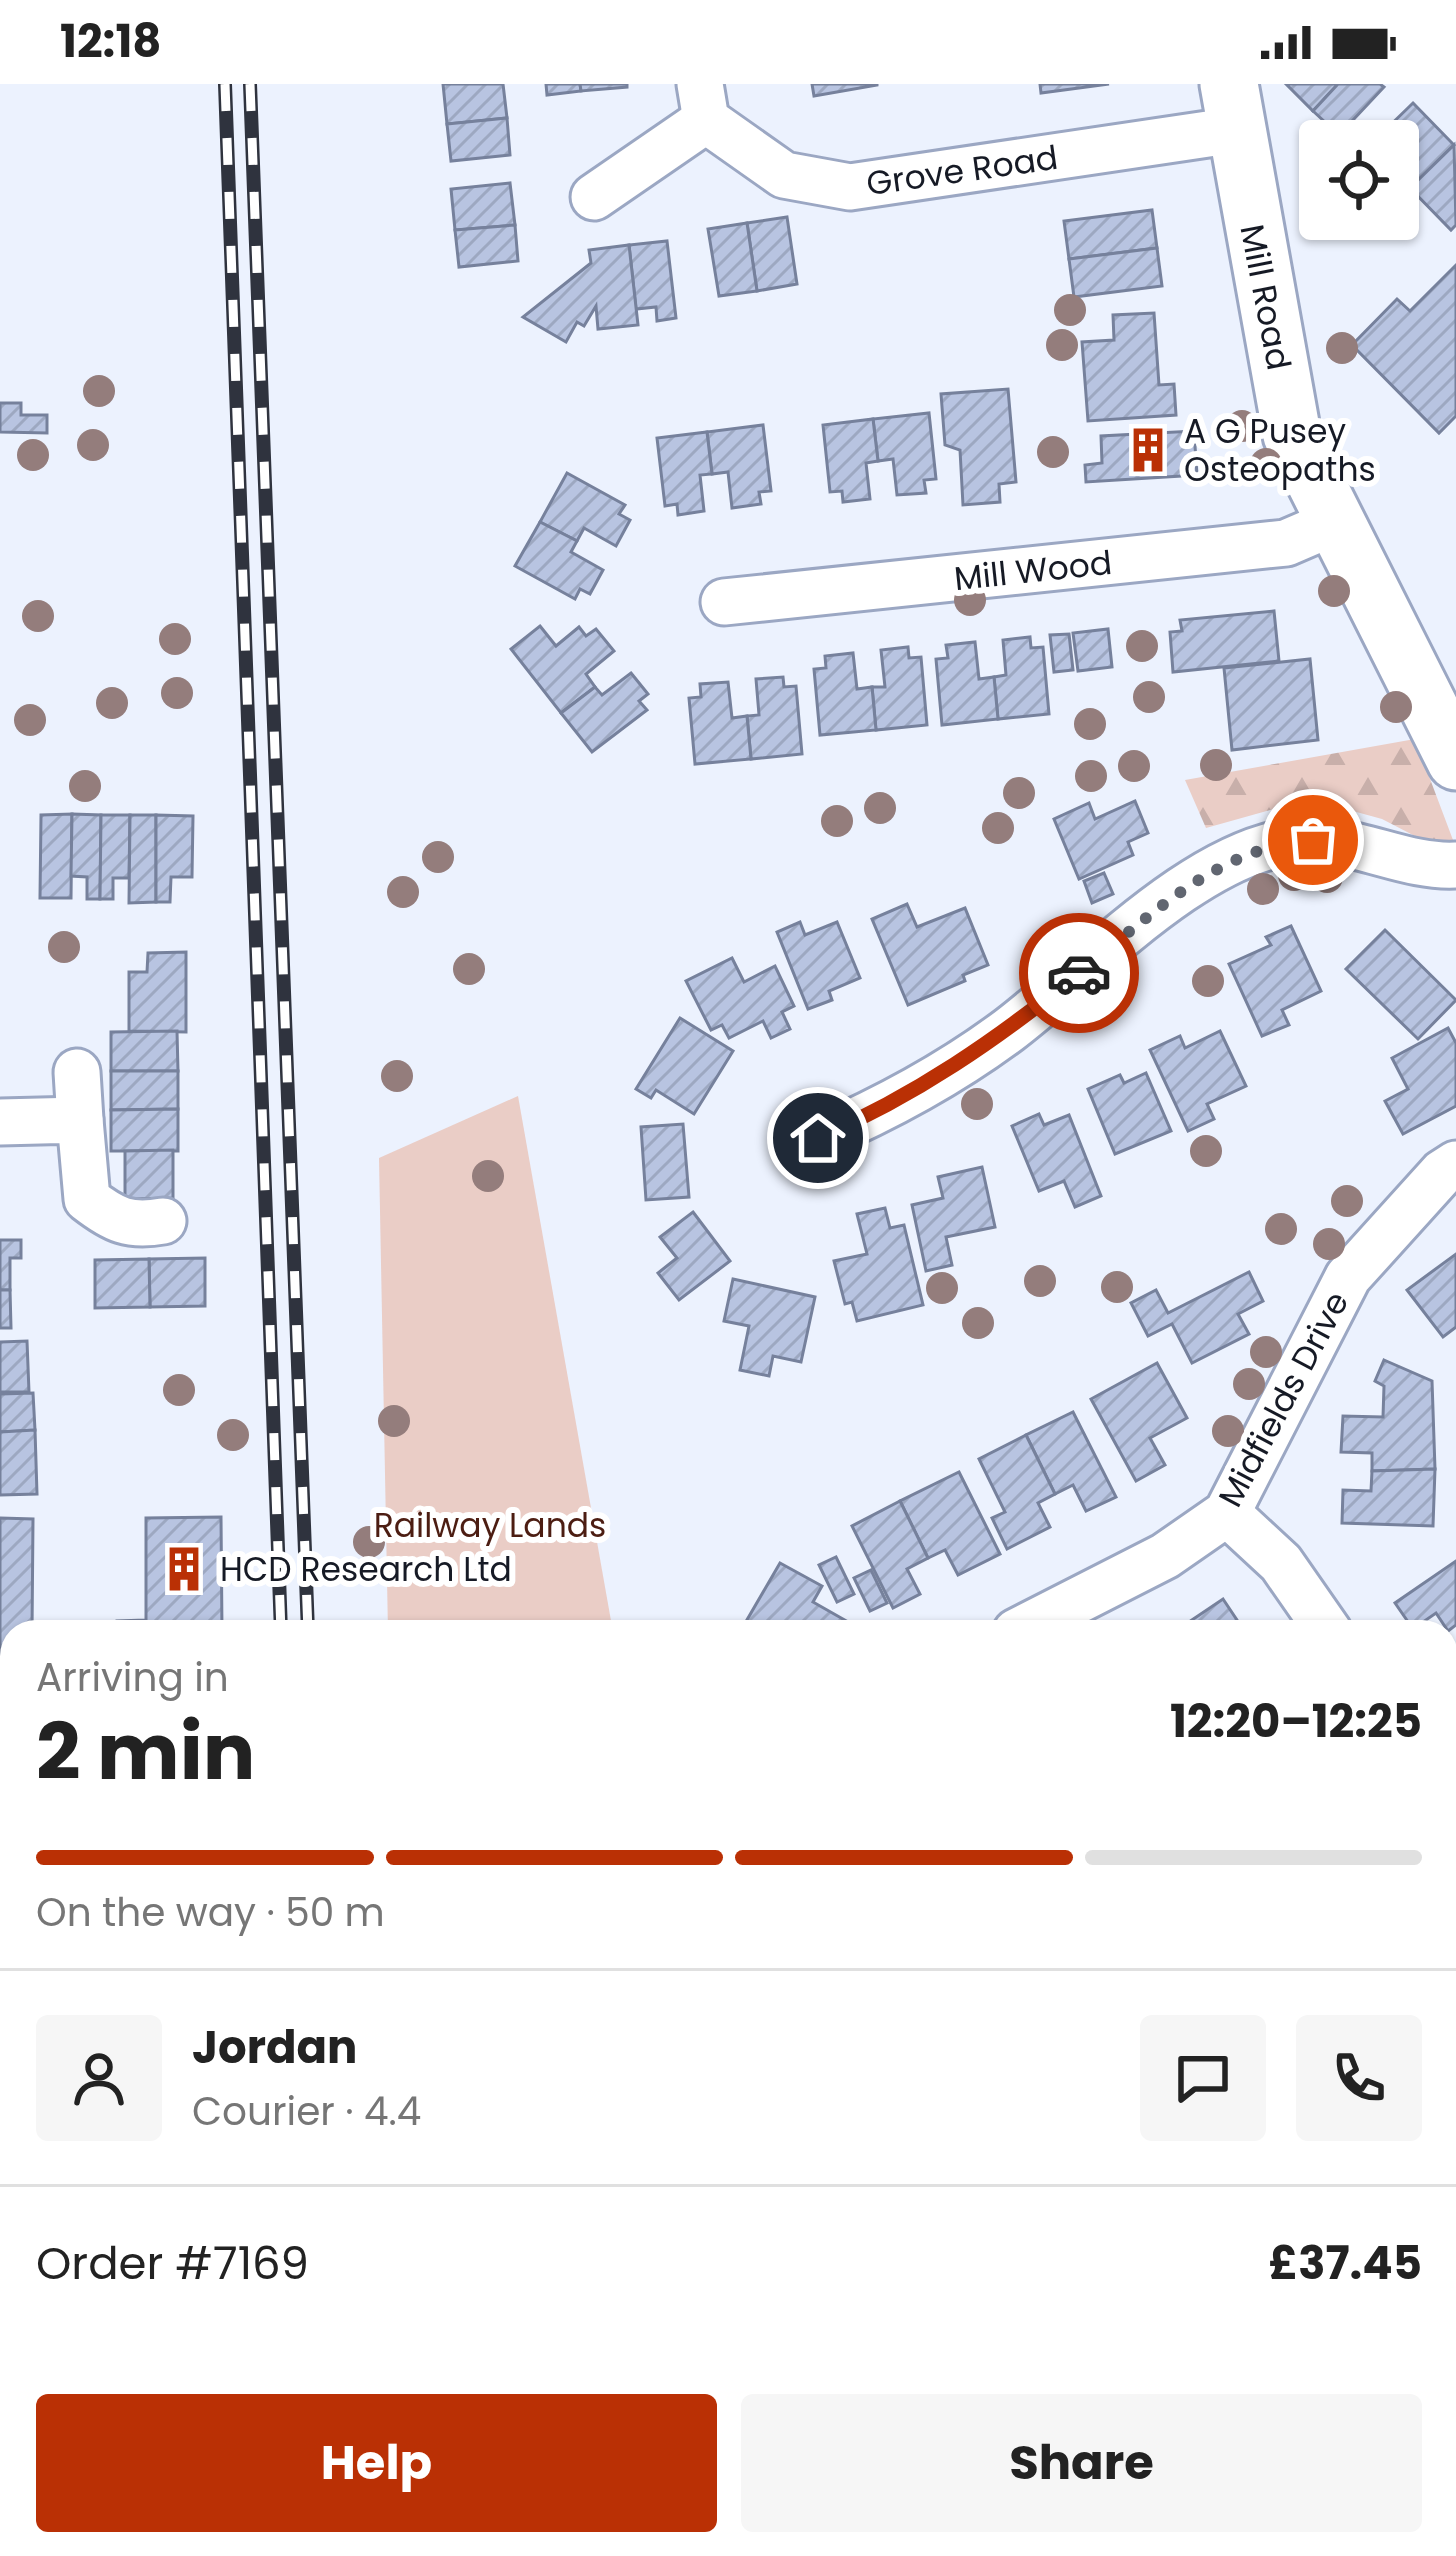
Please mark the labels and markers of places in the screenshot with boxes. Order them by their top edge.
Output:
place label: A G Pusey Osteopaths [1184,408,1376,493]
building icon: A G Pusey Osteopaths [1123,425,1173,475]
pin [1262,789,1364,891]
pin [767,1087,869,1189]
building icon: HCD Research Ltd [159,1544,209,1594]
place label: HCD Research Ltd [220,1546,512,1593]

